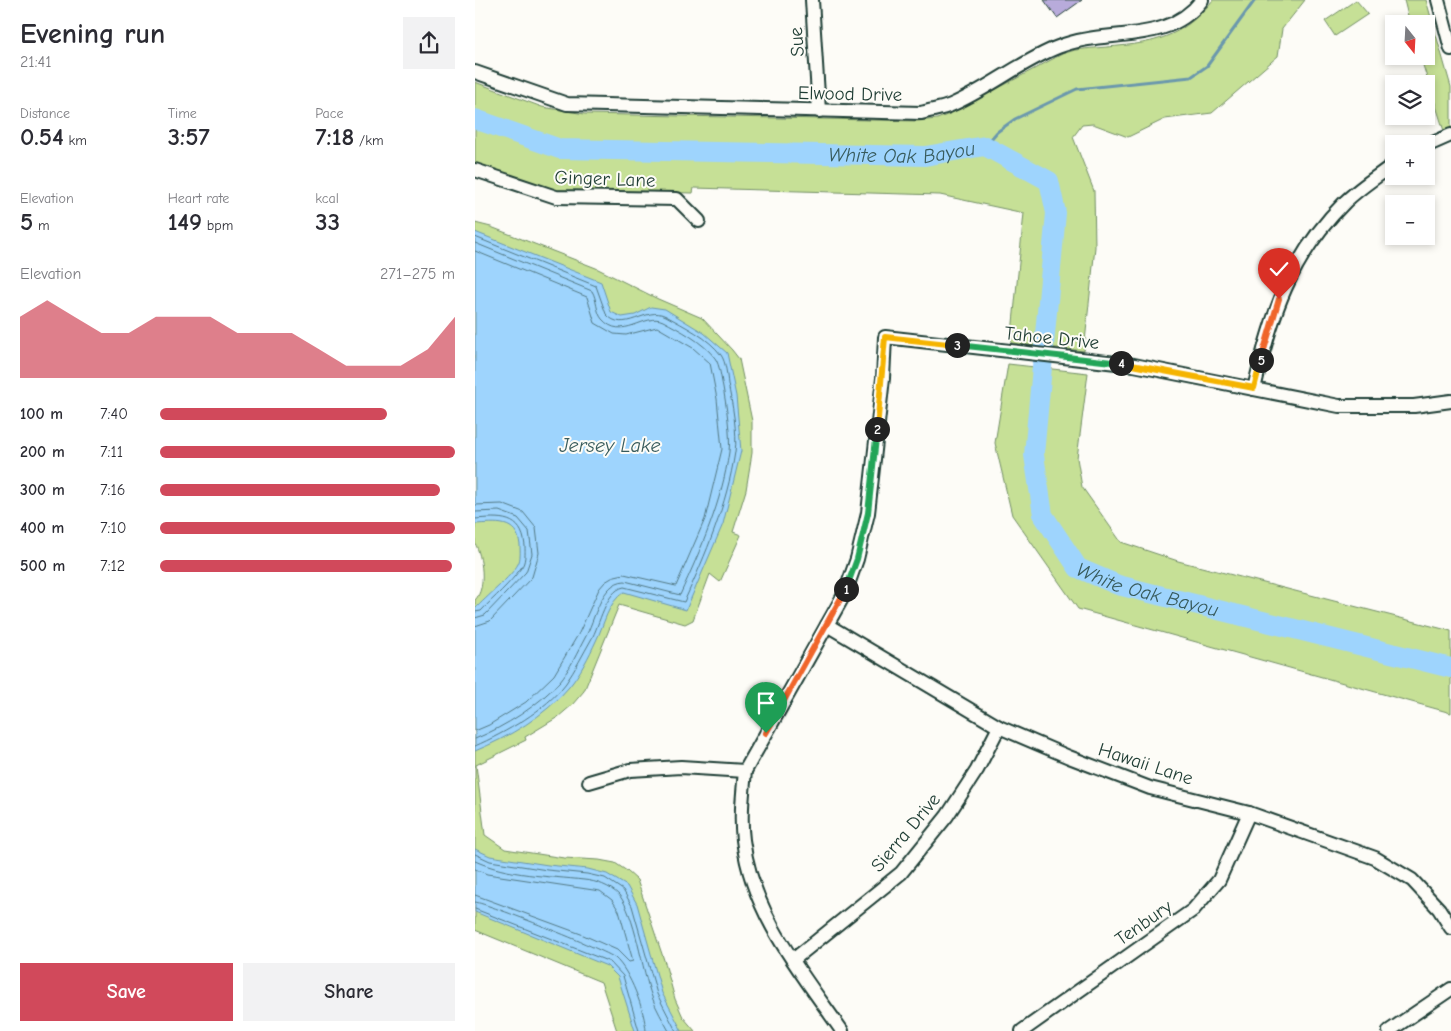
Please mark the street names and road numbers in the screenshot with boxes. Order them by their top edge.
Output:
street label: Sue [785,26,809,58]
street label: Elwood Drive [798,82,902,106]
street label: Ginger Lane [554,166,656,192]
street label: Tahoe Drive [1004,322,1100,354]
street label: Hawaii Lane [1096,738,1196,790]
street label: Sierra Drive [866,789,945,877]
street label: Tenbury [1111,895,1177,950]

